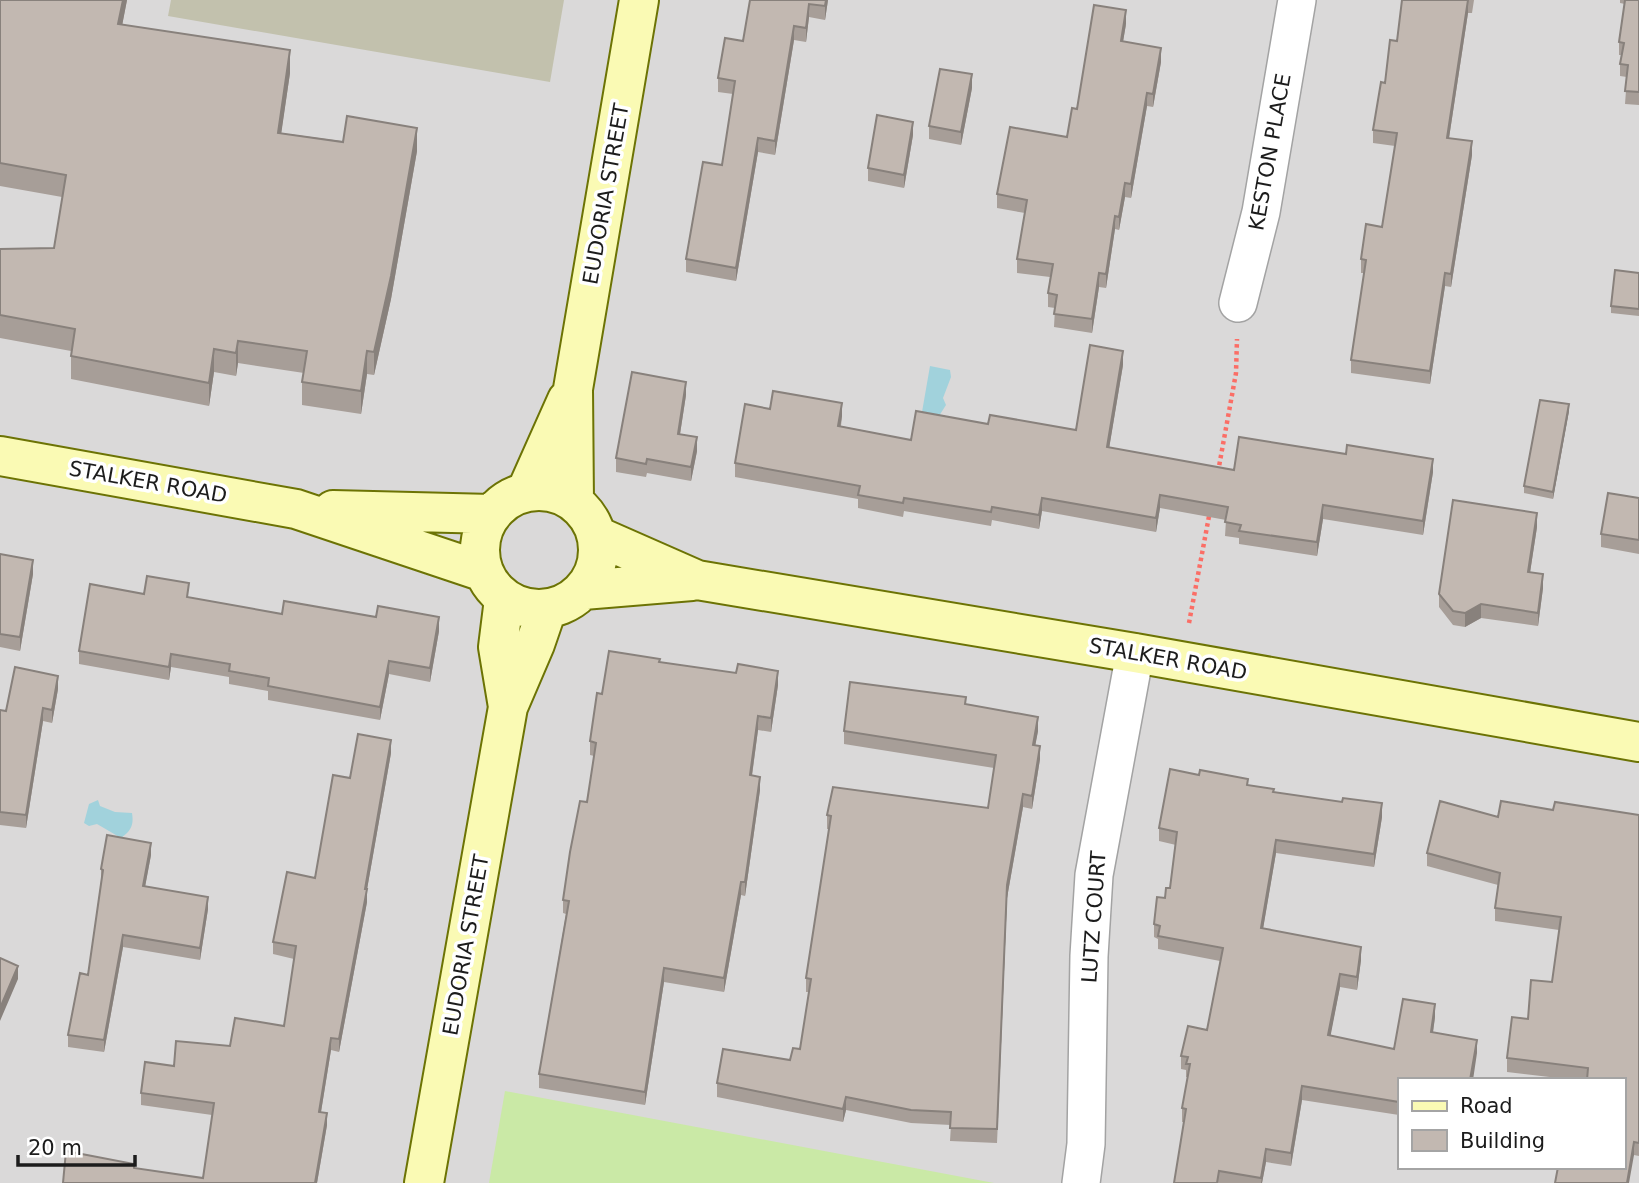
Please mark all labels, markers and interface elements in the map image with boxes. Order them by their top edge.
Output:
street label: KESTON PLACE [1244,72,1296,232]
street label: EUDORIA STREET [578,102,634,286]
street label: STALKER ROAD [67,456,229,508]
street label: STALKER ROAD [1087,633,1249,685]
street label: LUTZ COURT [1077,850,1111,984]
street label: EUDORIA STREET [438,853,494,1037]
legend [1398,1078,1625,1169]
text: Road [1460,1094,1513,1118]
scale bar [18,1124,135,1168]
text: Building [1460,1129,1545,1153]
text: 20 m [28,1136,82,1160]

